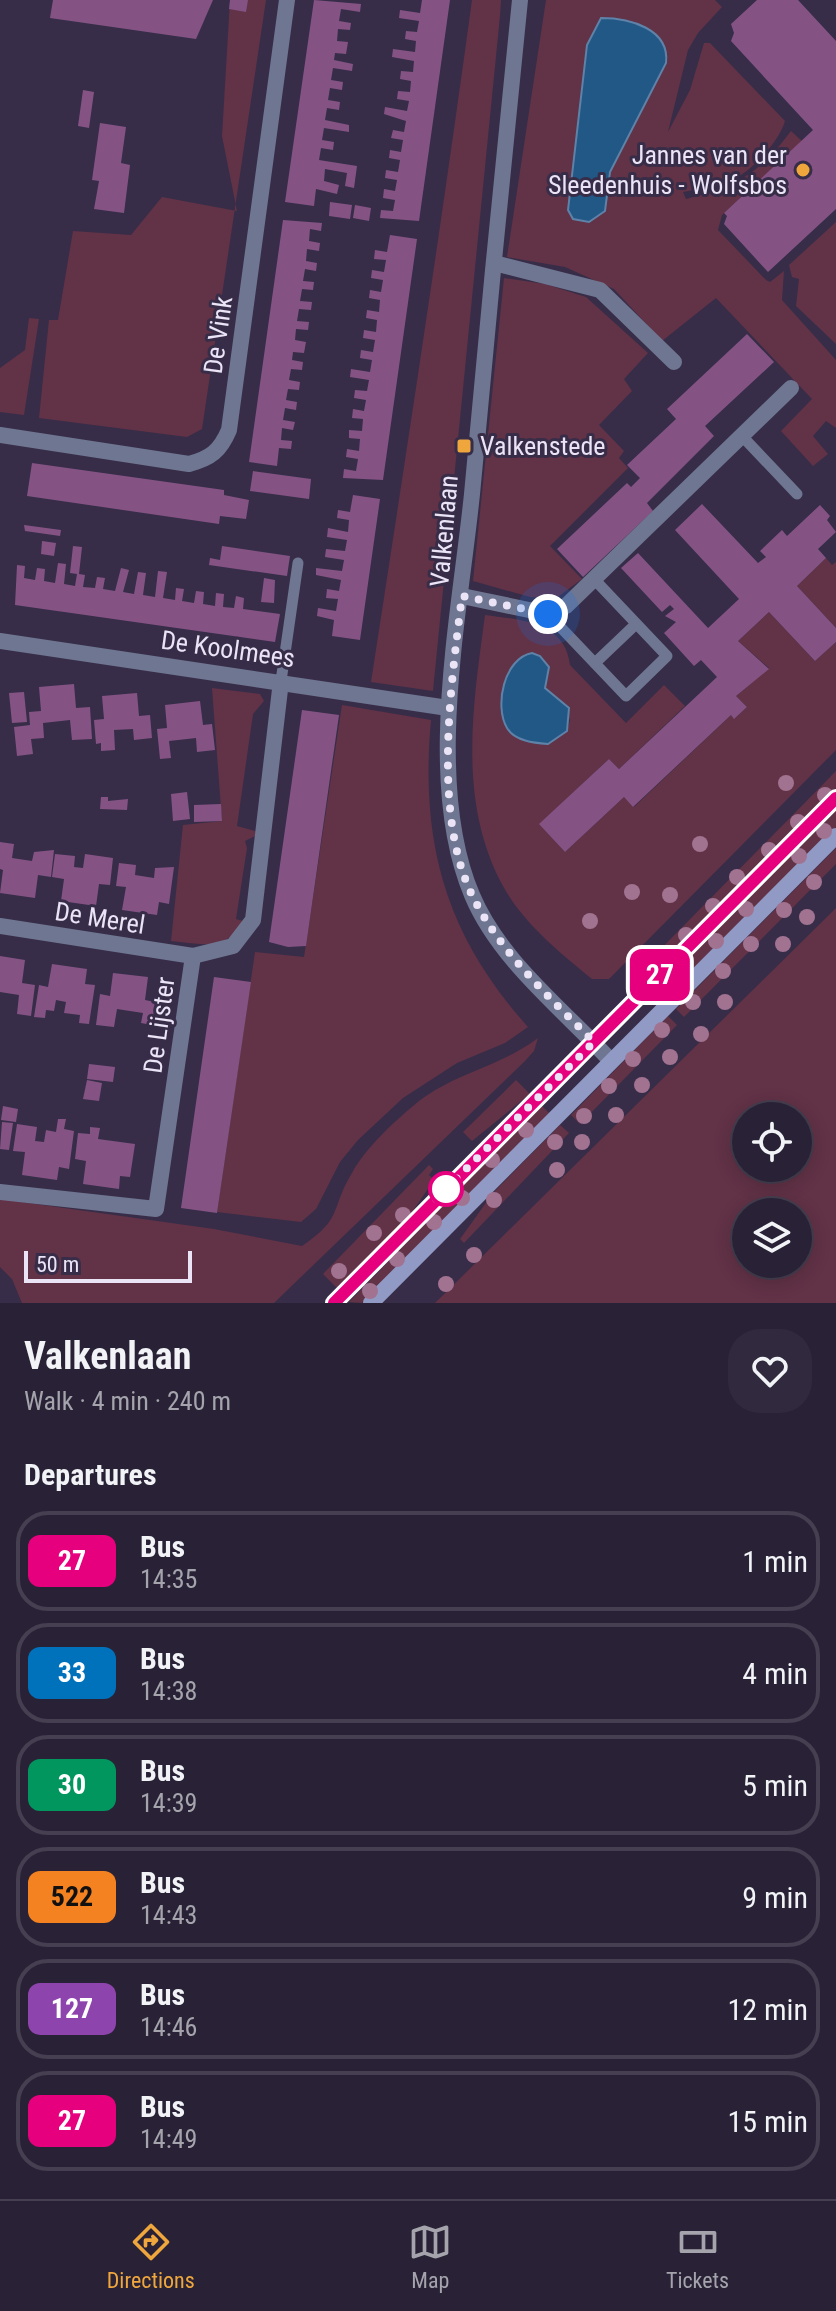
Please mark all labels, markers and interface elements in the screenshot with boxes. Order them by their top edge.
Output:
place label: Jannes van der Sleedenhuis - Wolfsbos [548,140,787,200]
marker: Jannes van der Sleedenhuis - Wolfsbos [794,161,812,179]
street label: De Vink [198,294,238,376]
place label: Valkenstede [480,431,605,461]
marker: Valkenstede [455,437,473,455]
street label: Valkenlaan [424,474,464,588]
your location [528,594,568,634]
street label: De Koolmees [159,625,297,673]
street label: De Merel [53,896,147,940]
line badge: 27 [624,949,696,1001]
text: 27 [646,958,674,991]
street label: De Lijster [137,975,181,1075]
map controls [732,1102,812,1278]
button: locate [732,1102,812,1182]
unlabelled marker [429,1172,463,1206]
button: layers [732,1198,812,1278]
scale bar [24,1247,192,1283]
text: 50 m [36,1252,79,1277]
button: heart [728,1329,812,1413]
text: Valkenlaan [24,1334,191,1378]
text: Walk · 4 min · 240 m [24,1386,231,1416]
text: Departures [24,1457,157,1492]
text: Bus [140,1529,185,1564]
text: 27 [58,1544,86,1577]
text: 1 min [742,1544,808,1579]
text: 14:35 [140,1564,197,1594]
text: Bus [140,1641,185,1676]
text: 33 [58,1656,86,1689]
text: 4 min [742,1656,808,1691]
text: 14:38 [140,1676,197,1706]
text: Bus [140,1753,185,1788]
text: 30 [58,1768,86,1801]
text: 5 min [742,1768,808,1803]
text: 14:39 [140,1788,197,1818]
text: Bus [140,1865,185,1900]
text: 522 [51,1880,93,1913]
text: 9 min [742,1880,808,1915]
text: 14:43 [140,1900,197,1930]
text: Bus [140,1977,185,2012]
text: 127 [51,1992,93,2025]
text: 12 min [727,1992,808,2027]
text: 14:46 [140,2012,197,2042]
text: Bus [140,2089,185,2124]
text: 27 [58,2104,86,2137]
text: 15 min [727,2104,808,2139]
text: 14:49 [140,2124,197,2154]
tab: Directions [107,2220,195,2293]
tab: Map [408,2220,452,2293]
tab: Tickets [666,2220,729,2293]

